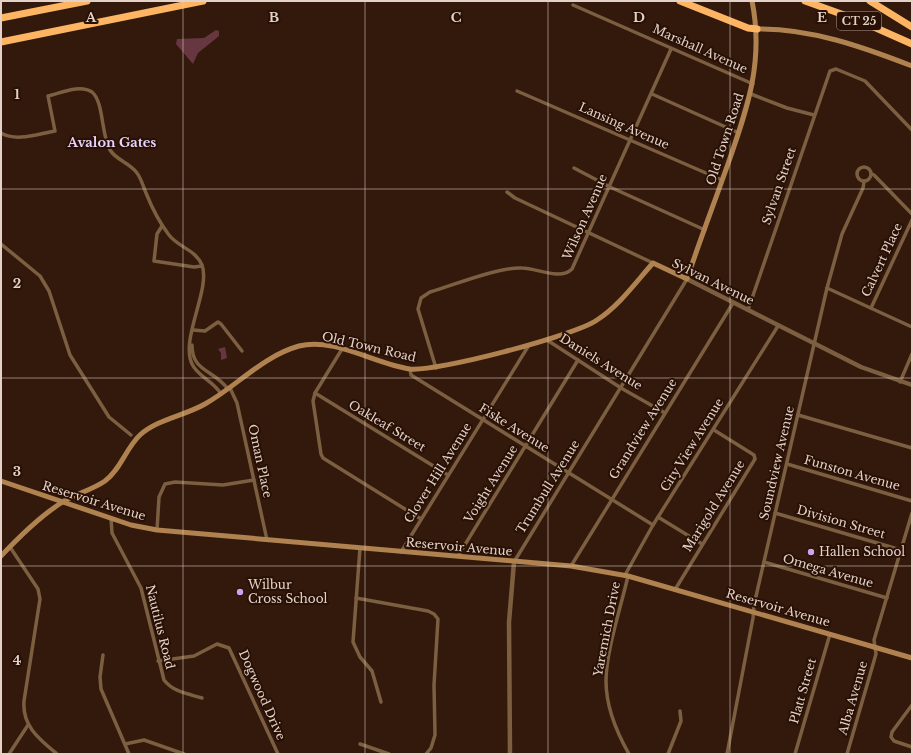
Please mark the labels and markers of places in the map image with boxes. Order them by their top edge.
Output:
place label: Hallen School [819,544,905,559]
marker: Hallen School [806,547,816,557]
place label: Wilbur Cross School [247,577,328,606]
marker: Wilbur Cross School [235,587,245,597]

